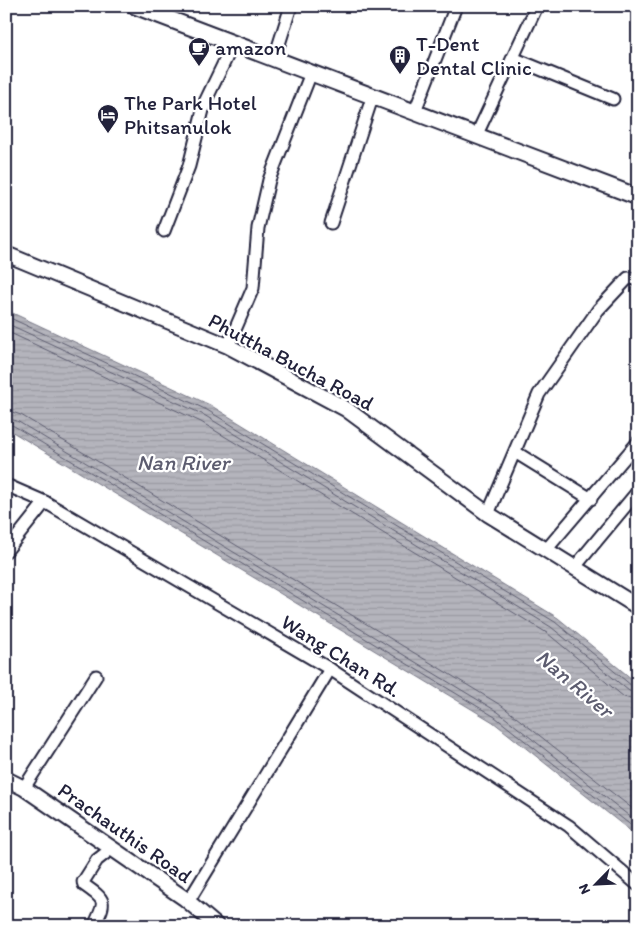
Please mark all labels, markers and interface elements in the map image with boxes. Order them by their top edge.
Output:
place label: T-Dent Dental Clinic [416,31,532,80]
place label: amazon [215,35,286,60]
cafe icon: amazon [187,36,211,67]
building icon: T-Dent Dental Clinic [388,44,412,75]
place label: The Park Hotel Phitsanulok [124,90,257,139]
hotel icon: The Park Hotel Phitsanulok [96,103,120,134]
street label: Phuttha Bucha Road [204,307,378,416]
water label: Nan River [137,449,232,476]
street label: Wang Chan Rd. [277,609,406,702]
water label: Nan River [531,643,621,725]
street label: Prachauthis Road [53,777,198,888]
north arrow [572,860,622,910]
text: N [575,881,594,897]

